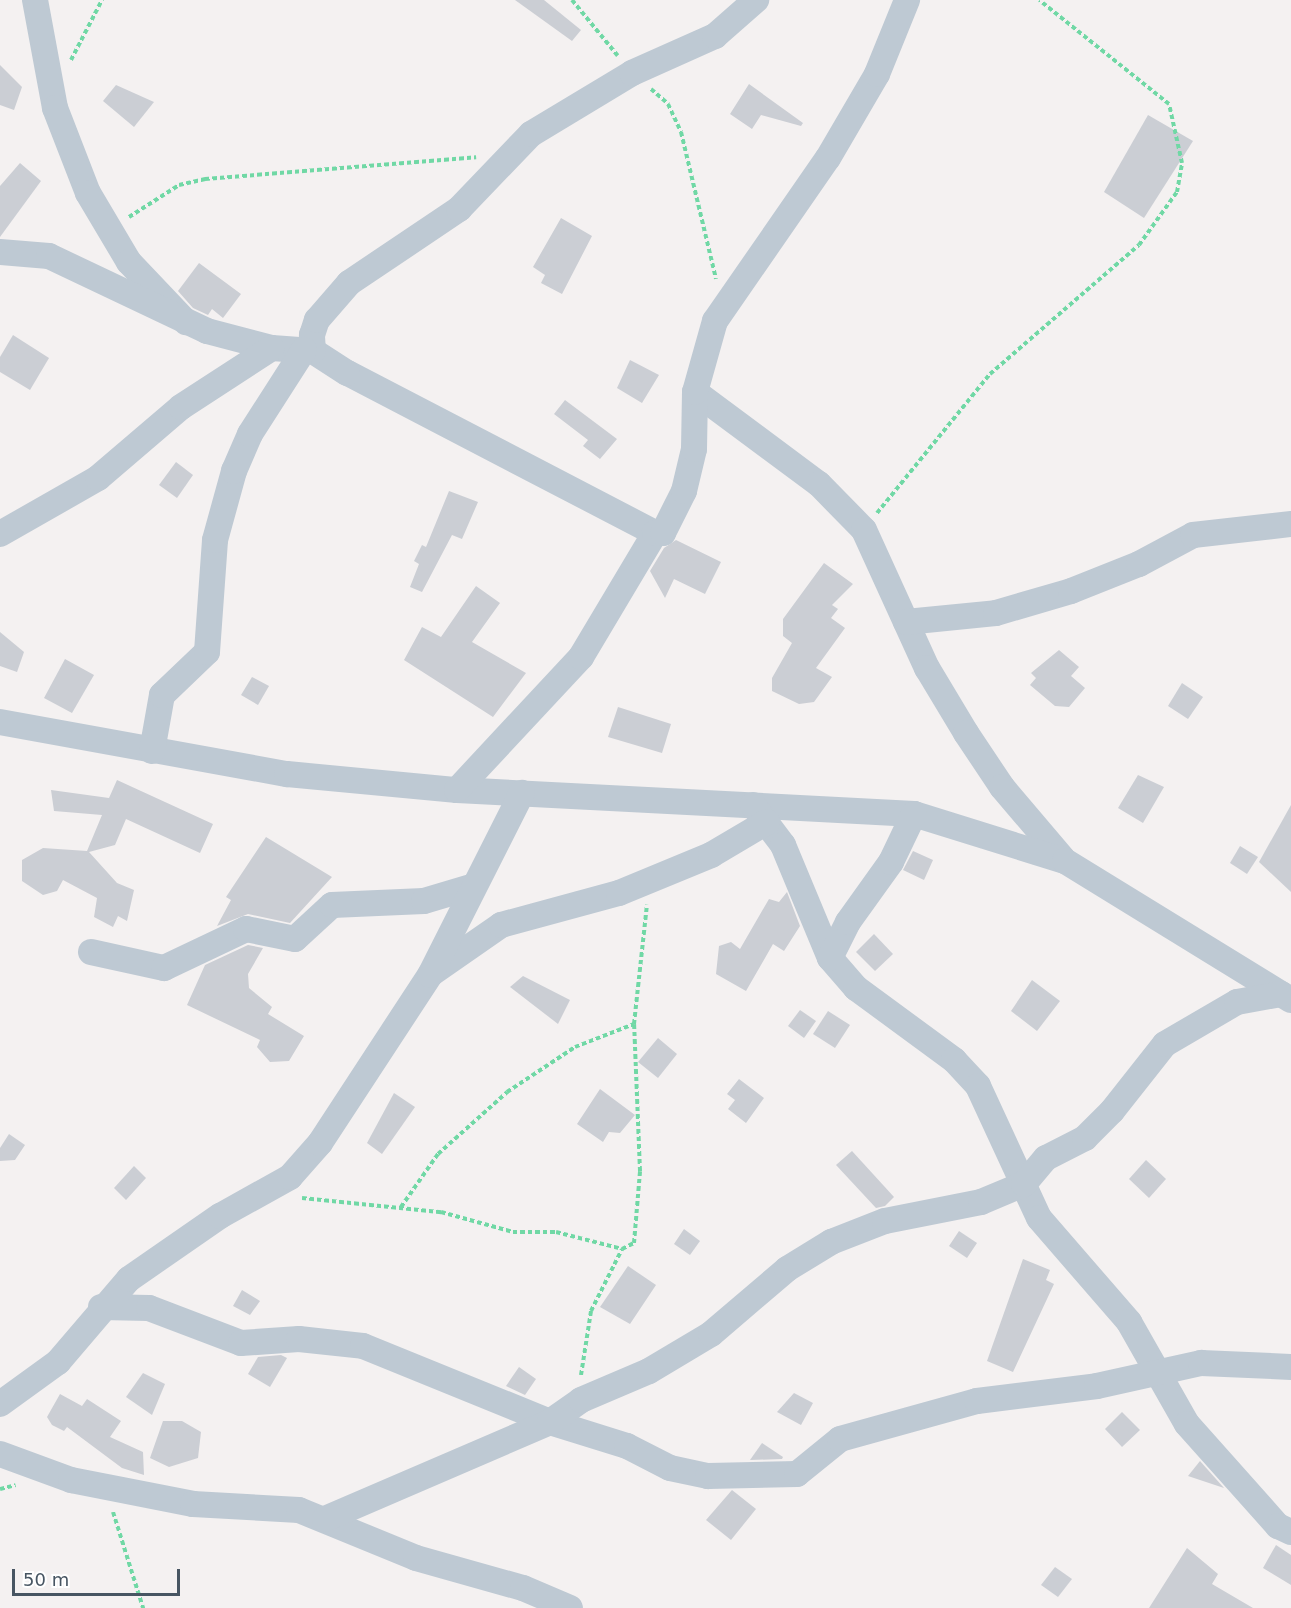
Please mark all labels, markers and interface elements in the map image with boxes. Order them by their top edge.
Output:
scale bar [15,1557,183,1595]
text: 50 m [23,1569,69,1590]

